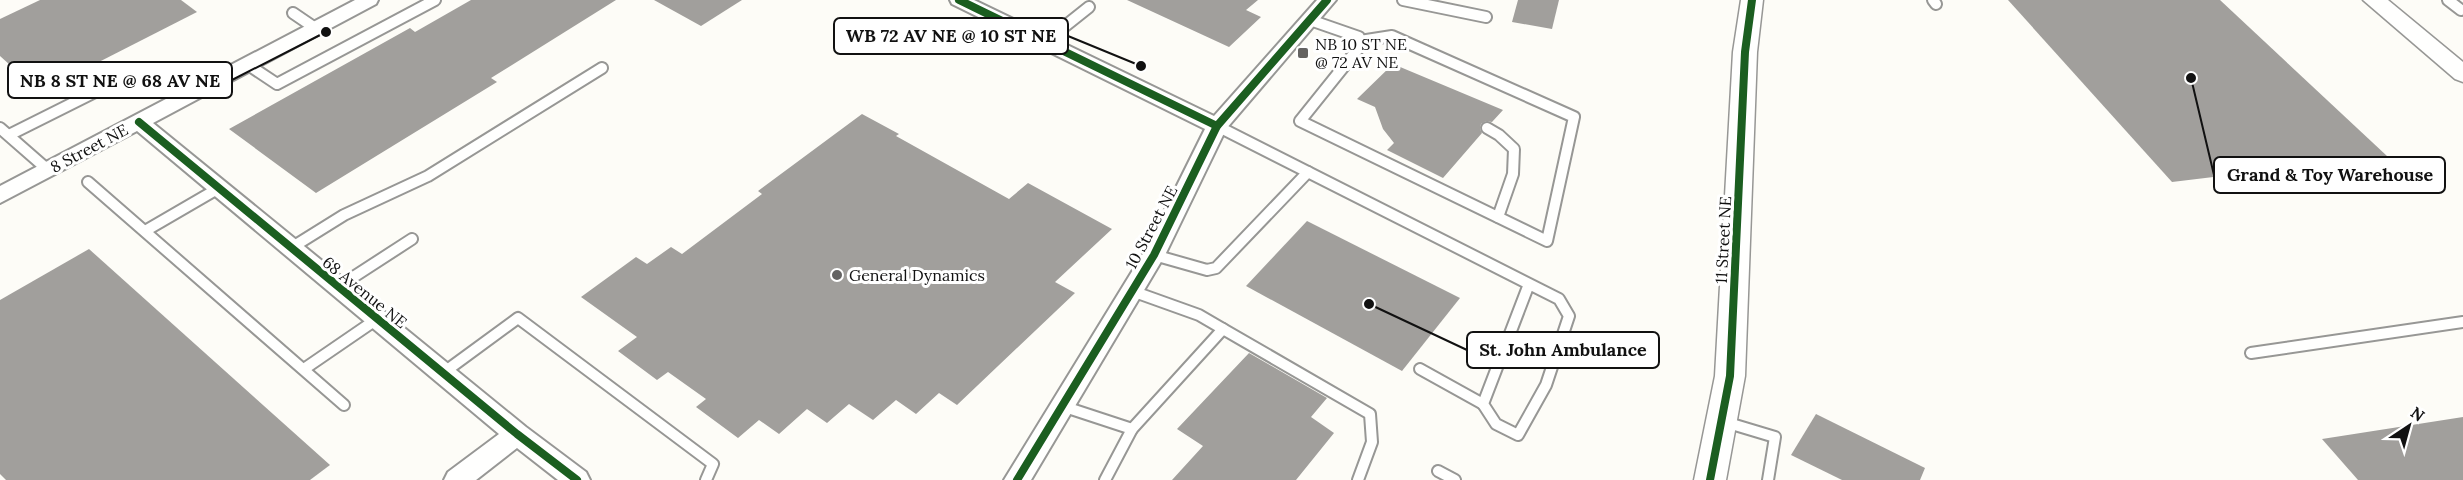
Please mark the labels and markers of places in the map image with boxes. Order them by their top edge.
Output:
callout: WB 72 AV NE @ 10 ST NE [834,18,1068,54]
place label: NB 10 ST NE @ 72 AV NE [1315,34,1407,72]
marker: NB 10 ST NE @ 72 AV NE [1296,46,1310,60]
callout: NB 8 ST NE @ 68 AV NE [8,62,232,98]
callout: Grand & Toy Warehouse [2214,157,2445,193]
place label: General Dynamics [849,265,985,285]
marker: General Dynamics [830,268,844,282]
callout: St. John Ambulance [1467,332,1659,368]

